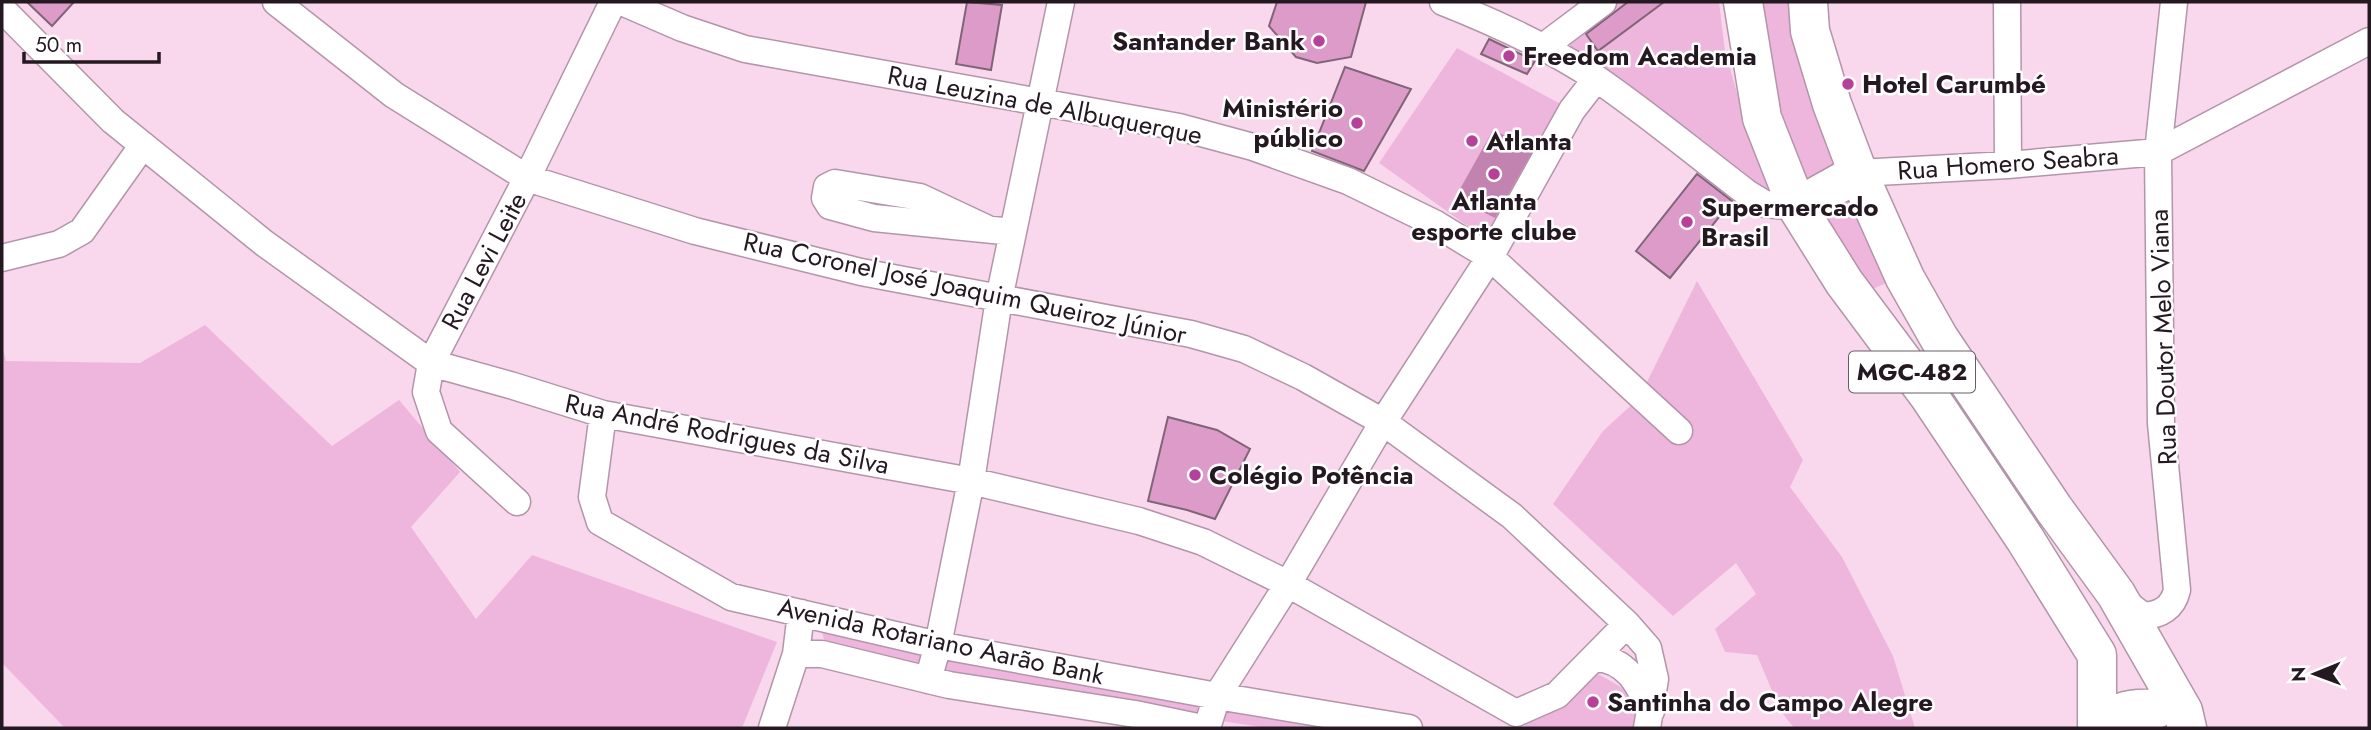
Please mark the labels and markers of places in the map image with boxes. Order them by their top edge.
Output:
place label: Santander Bank [1112,22,1305,60]
marker: Santander Bank [1311,33,1327,49]
place label: Freedom Academia [1523,37,1757,75]
marker: Freedom Academia [1501,48,1517,64]
place label: Hotel Carumbé [1862,65,2046,103]
marker: Hotel Carumbé [1840,76,1856,92]
place label: Ministério público [1222,89,1343,157]
marker: Ministério público [1349,115,1365,131]
place label: Atlanta [1485,122,1572,160]
marker: Atlanta [1464,133,1480,149]
marker: Atlanta esporte clube [1486,166,1502,182]
place label: Atlanta esporte clube [1411,182,1577,250]
place label: Supermercado Brasil [1701,188,1879,256]
marker: Supermercado Brasil [1679,214,1695,230]
place label: Colégio Potência [1209,456,1414,494]
marker: Colégio Potência [1187,467,1203,483]
place label: Santinha do Campo Alegre [1607,683,1933,721]
marker: Santinha do Campo Alegre [1585,694,1601,710]

